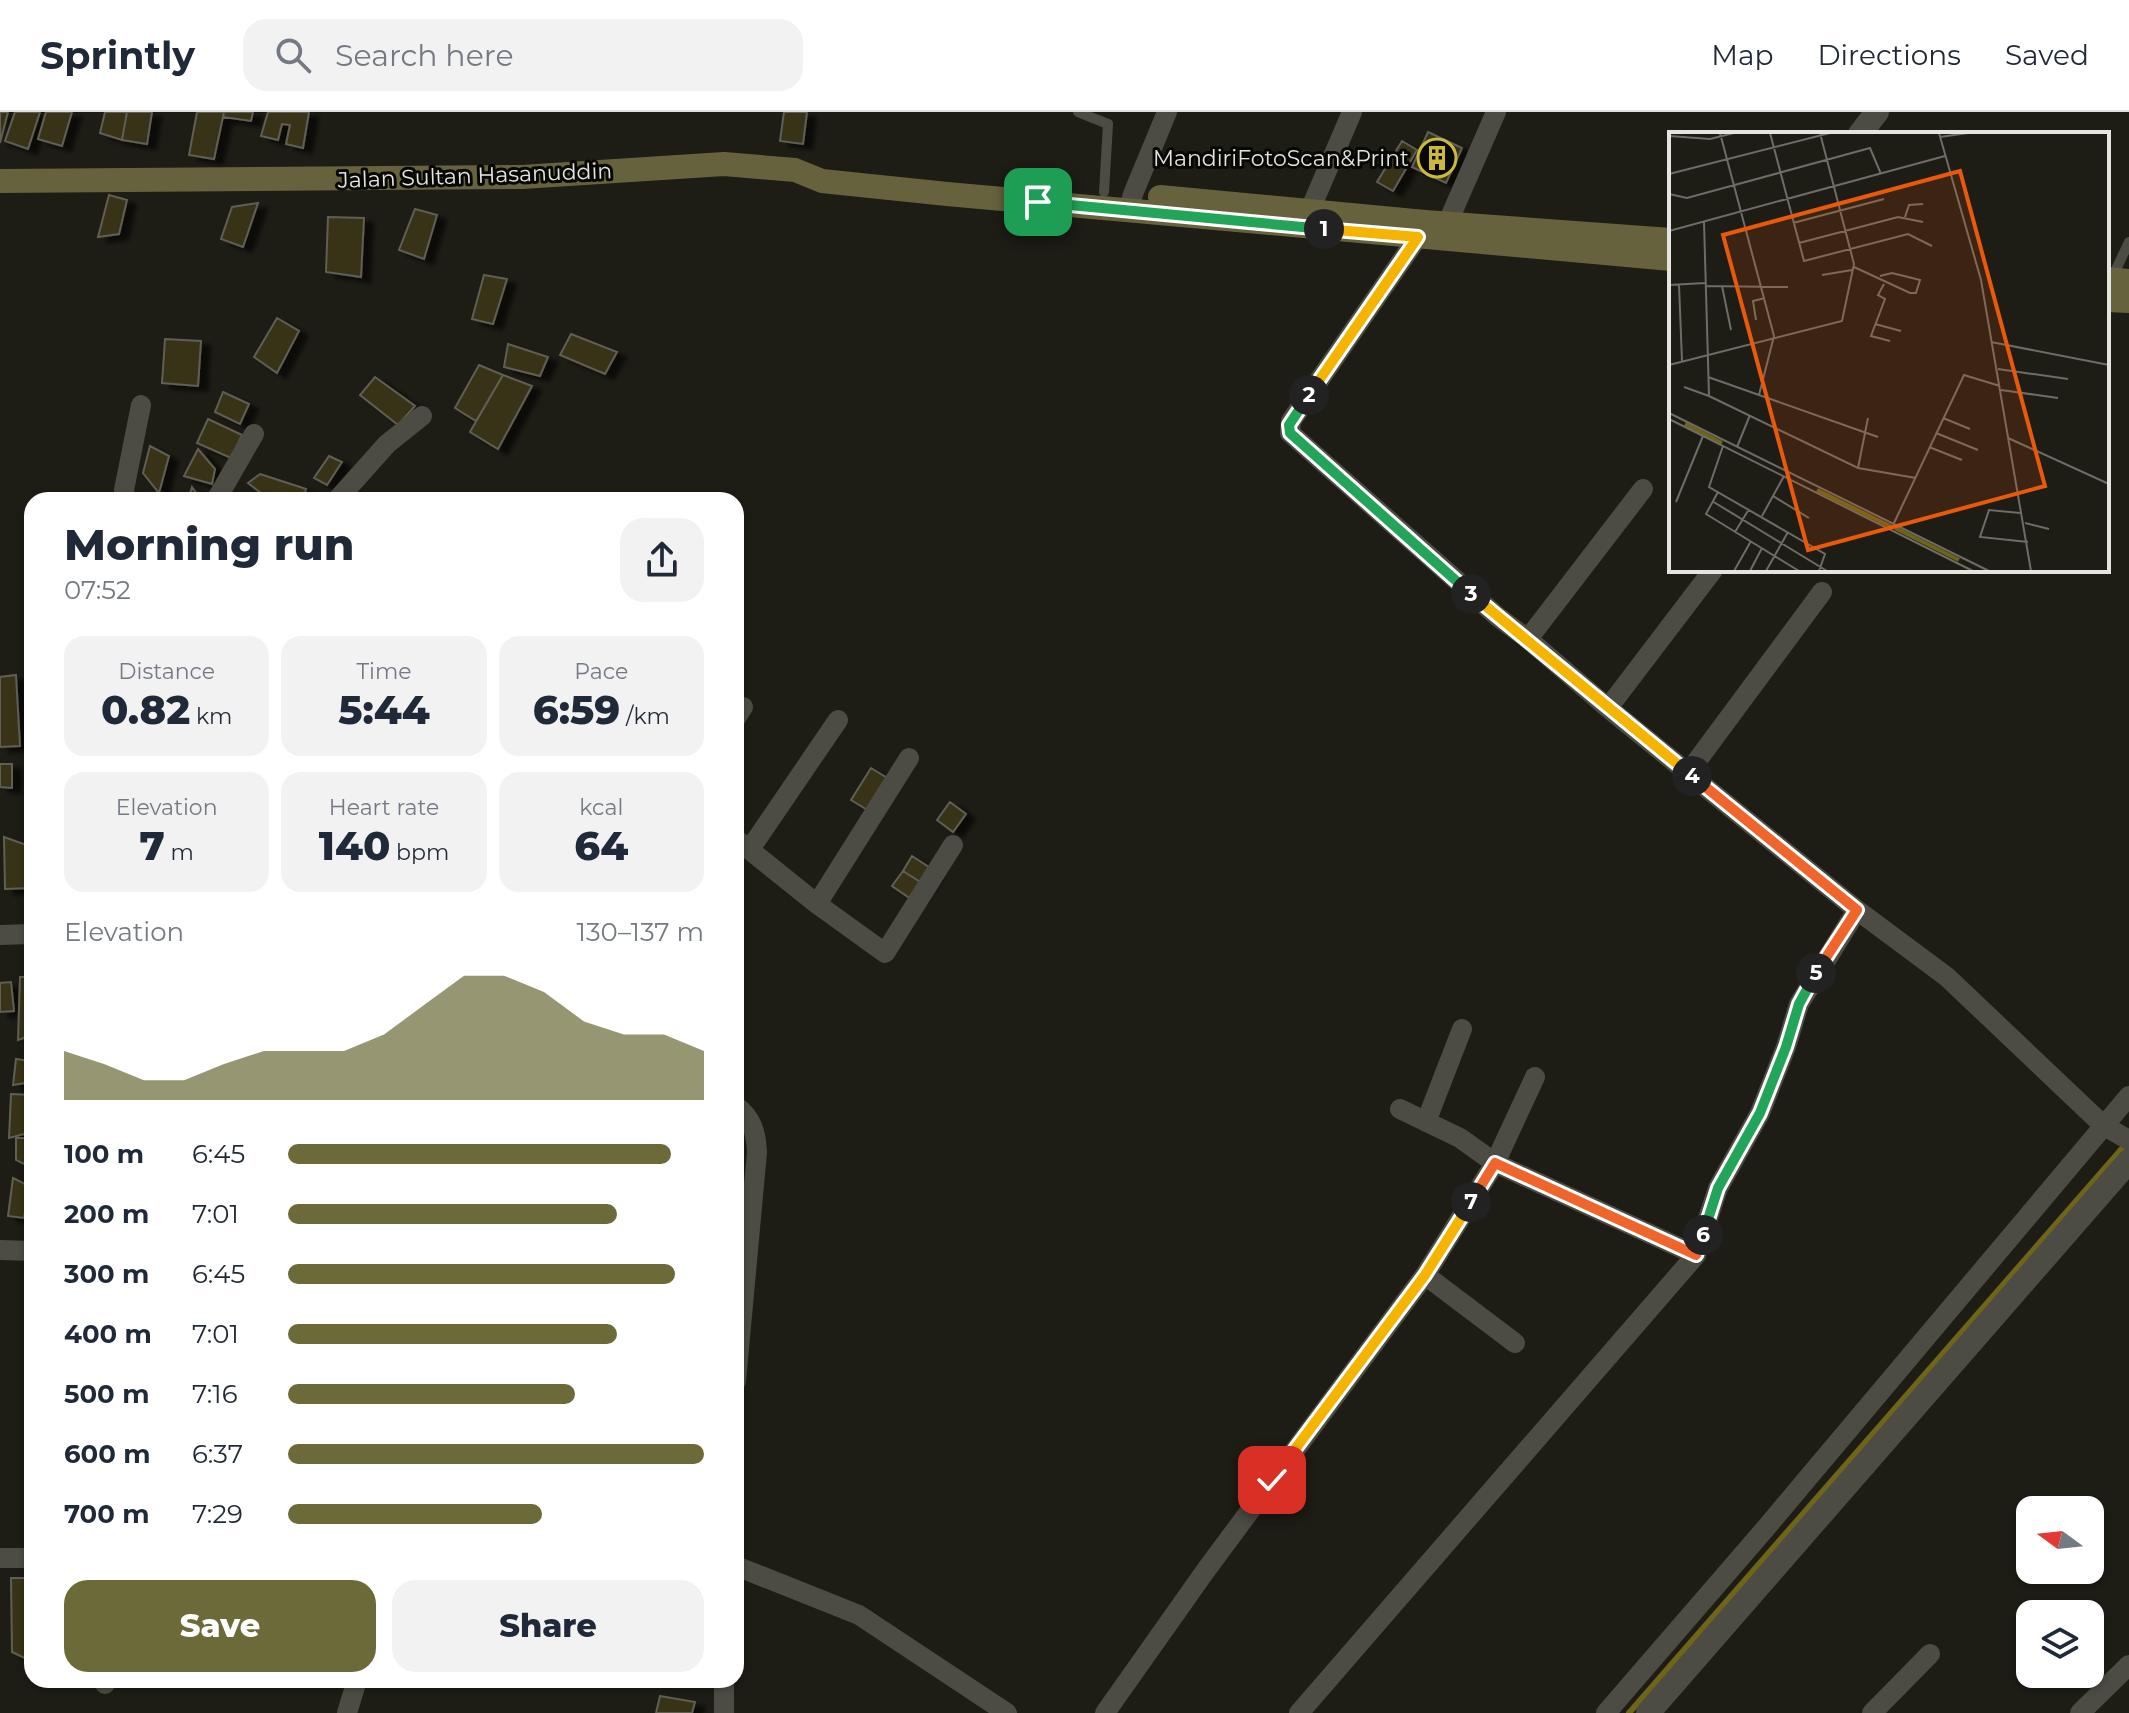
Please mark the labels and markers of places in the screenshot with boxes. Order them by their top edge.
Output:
building icon: MandiriFotoScan&Print [1416,137,1458,179]
place label: MandiriFotoScan&Print [1153,145,1409,172]
pin [1004,168,1072,236]
pin: 1 [1304,209,1344,249]
pin: 2 [1289,375,1329,415]
pin: 3 [1451,574,1491,614]
pin: 4 [1672,756,1712,796]
pin: 5 [1796,953,1836,993]
pin: 7 [1451,1182,1491,1222]
pin: 6 [1683,1215,1723,1255]
pin [1238,1446,1306,1514]

